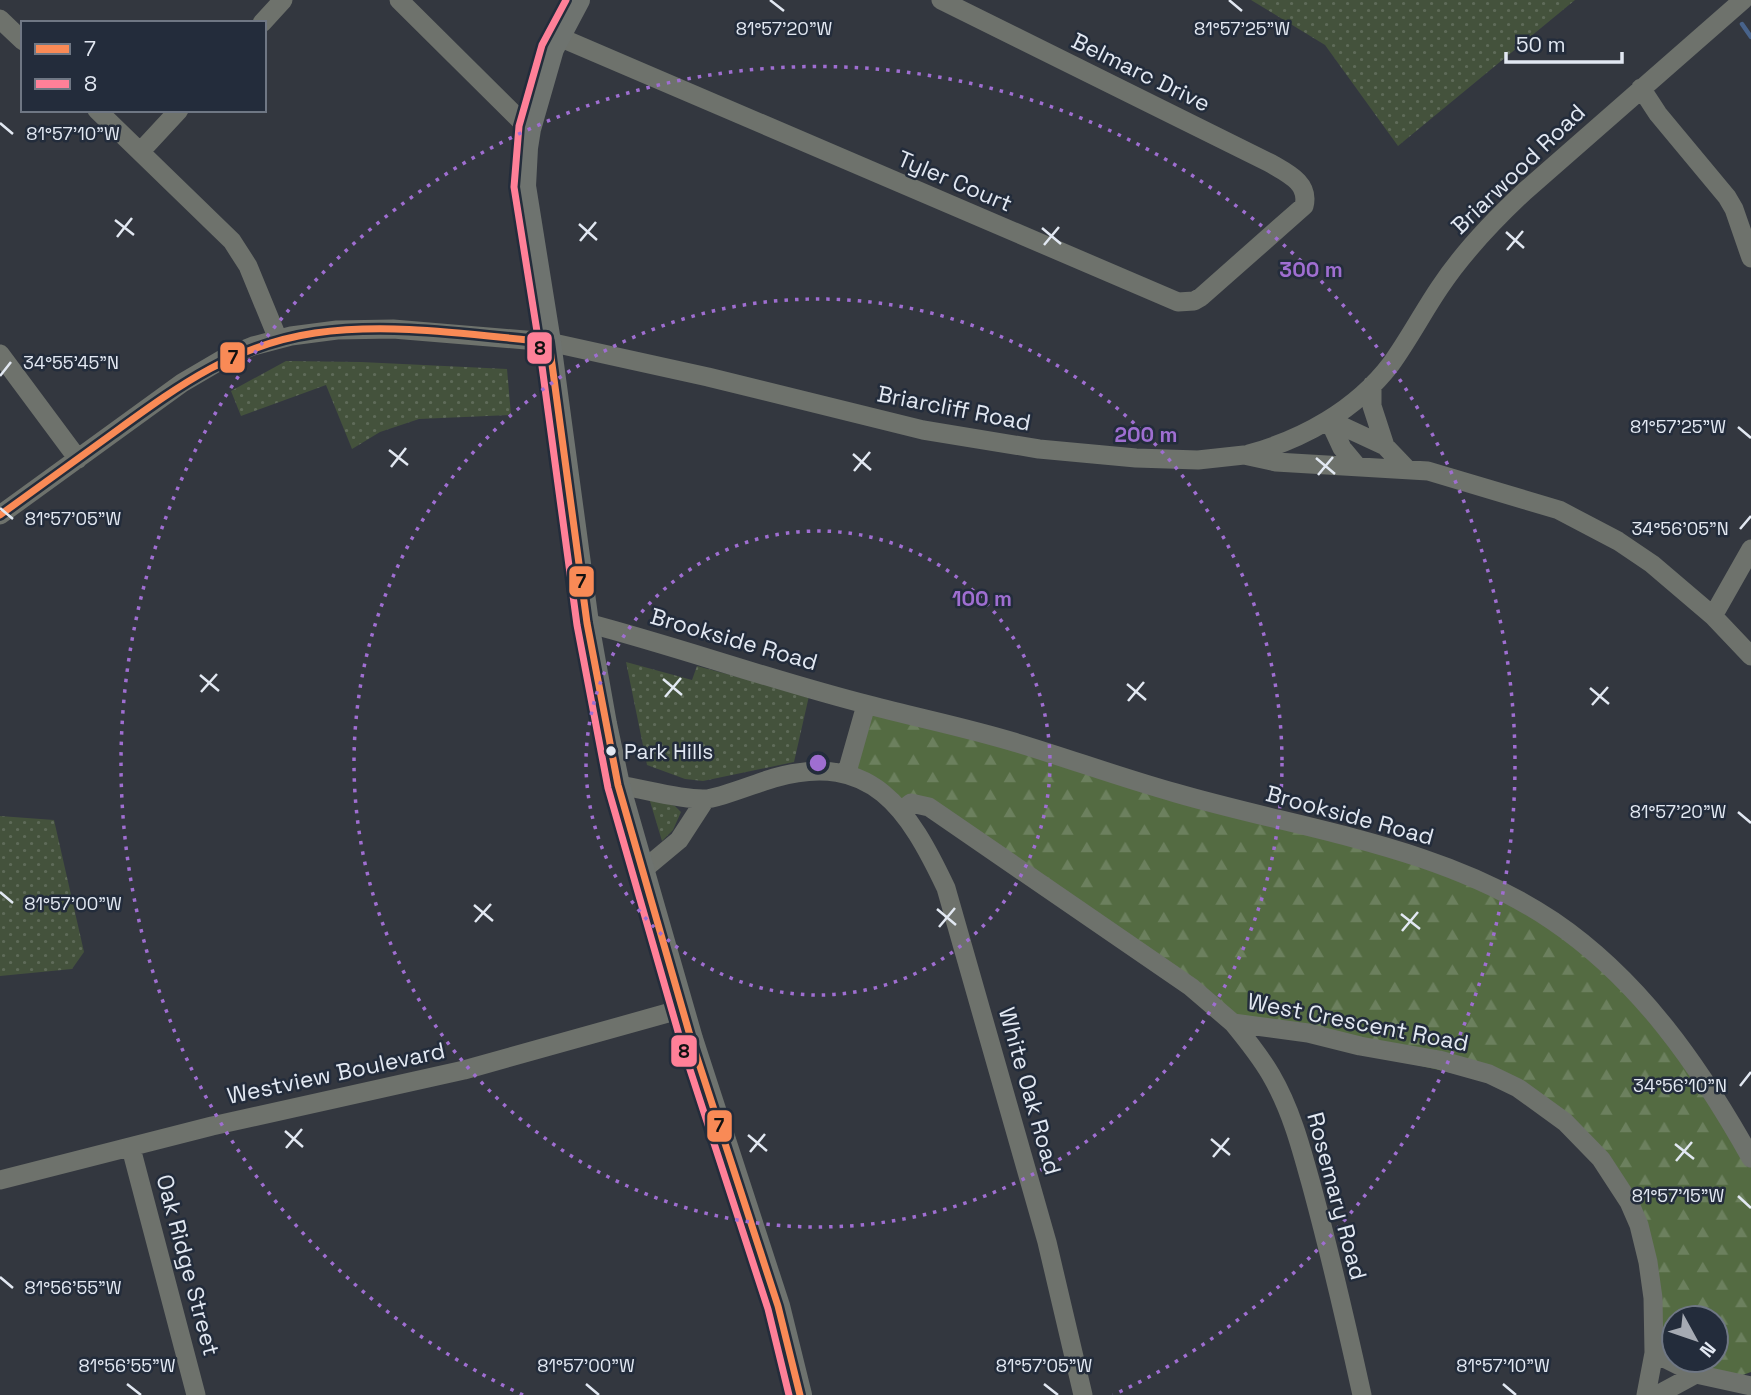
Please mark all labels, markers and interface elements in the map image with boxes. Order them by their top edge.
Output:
text: 81°57'20"W [736,17,833,40]
text: 81°57'25"W [1194,17,1290,40]
legend [21,21,266,112]
scale bar [1506,21,1622,65]
street label: Belmarc Drive [1067,26,1215,118]
text: 50 m [1516,31,1566,58]
text: 7 [84,35,96,62]
text: 8 [84,70,97,97]
street label: Briarwood Road [1445,97,1591,241]
text: 81°57'10"W [26,122,120,145]
street label: Tyler Court [893,143,1017,219]
text: 300 m [1279,256,1343,283]
line badge: 8 [526,331,553,365]
text: 8 [534,336,546,361]
line badge: 7 [219,341,246,374]
text: 7 [228,345,239,370]
text: 34°55'45"N [23,351,119,374]
street label: Briarcliff Road [875,378,1033,438]
text: 81°57'25"W [1630,415,1726,438]
text: 200 m [1115,421,1177,448]
text: 81°57'05"W [25,507,122,530]
text: 34°56'05"N [1631,517,1729,540]
line badge: 7 [568,565,595,598]
text: 7 [576,569,587,594]
text: 100 m [952,585,1012,612]
street label: Brookside Road [647,601,821,677]
place label: Park Hills [624,738,713,765]
marker: Park Hills [604,744,618,758]
centre of rings [806,751,830,775]
street label: Brookside Road [1263,778,1437,852]
text: 81°57'20"W [1630,800,1727,823]
text: 81°57'00"W [24,892,122,915]
street label: West Crescent Road [1245,986,1471,1058]
street label: White Oak Road [992,1004,1068,1178]
line badge: 8 [670,1034,698,1068]
street label: Westview Boulevard [224,1035,448,1111]
text: 8 [678,1039,690,1064]
text: 34°56'10"N [1633,1074,1727,1097]
line badge: 7 [706,1109,733,1143]
street label: Rosemary Road [1300,1109,1374,1283]
text: 7 [714,1113,725,1138]
street label: Oak Ridge Street [149,1171,227,1359]
text: 81°57'15"W [1632,1184,1725,1207]
text: 81°56'55"W [25,1276,122,1299]
north arrow [1660,1304,1730,1374]
text: N [1694,1337,1721,1363]
text: 81°56'55"W [79,1354,176,1377]
text: 81°57'00"W [537,1354,635,1377]
text: 81°57'05"W [996,1354,1093,1377]
text: 81°57'10"W [1456,1354,1550,1377]

